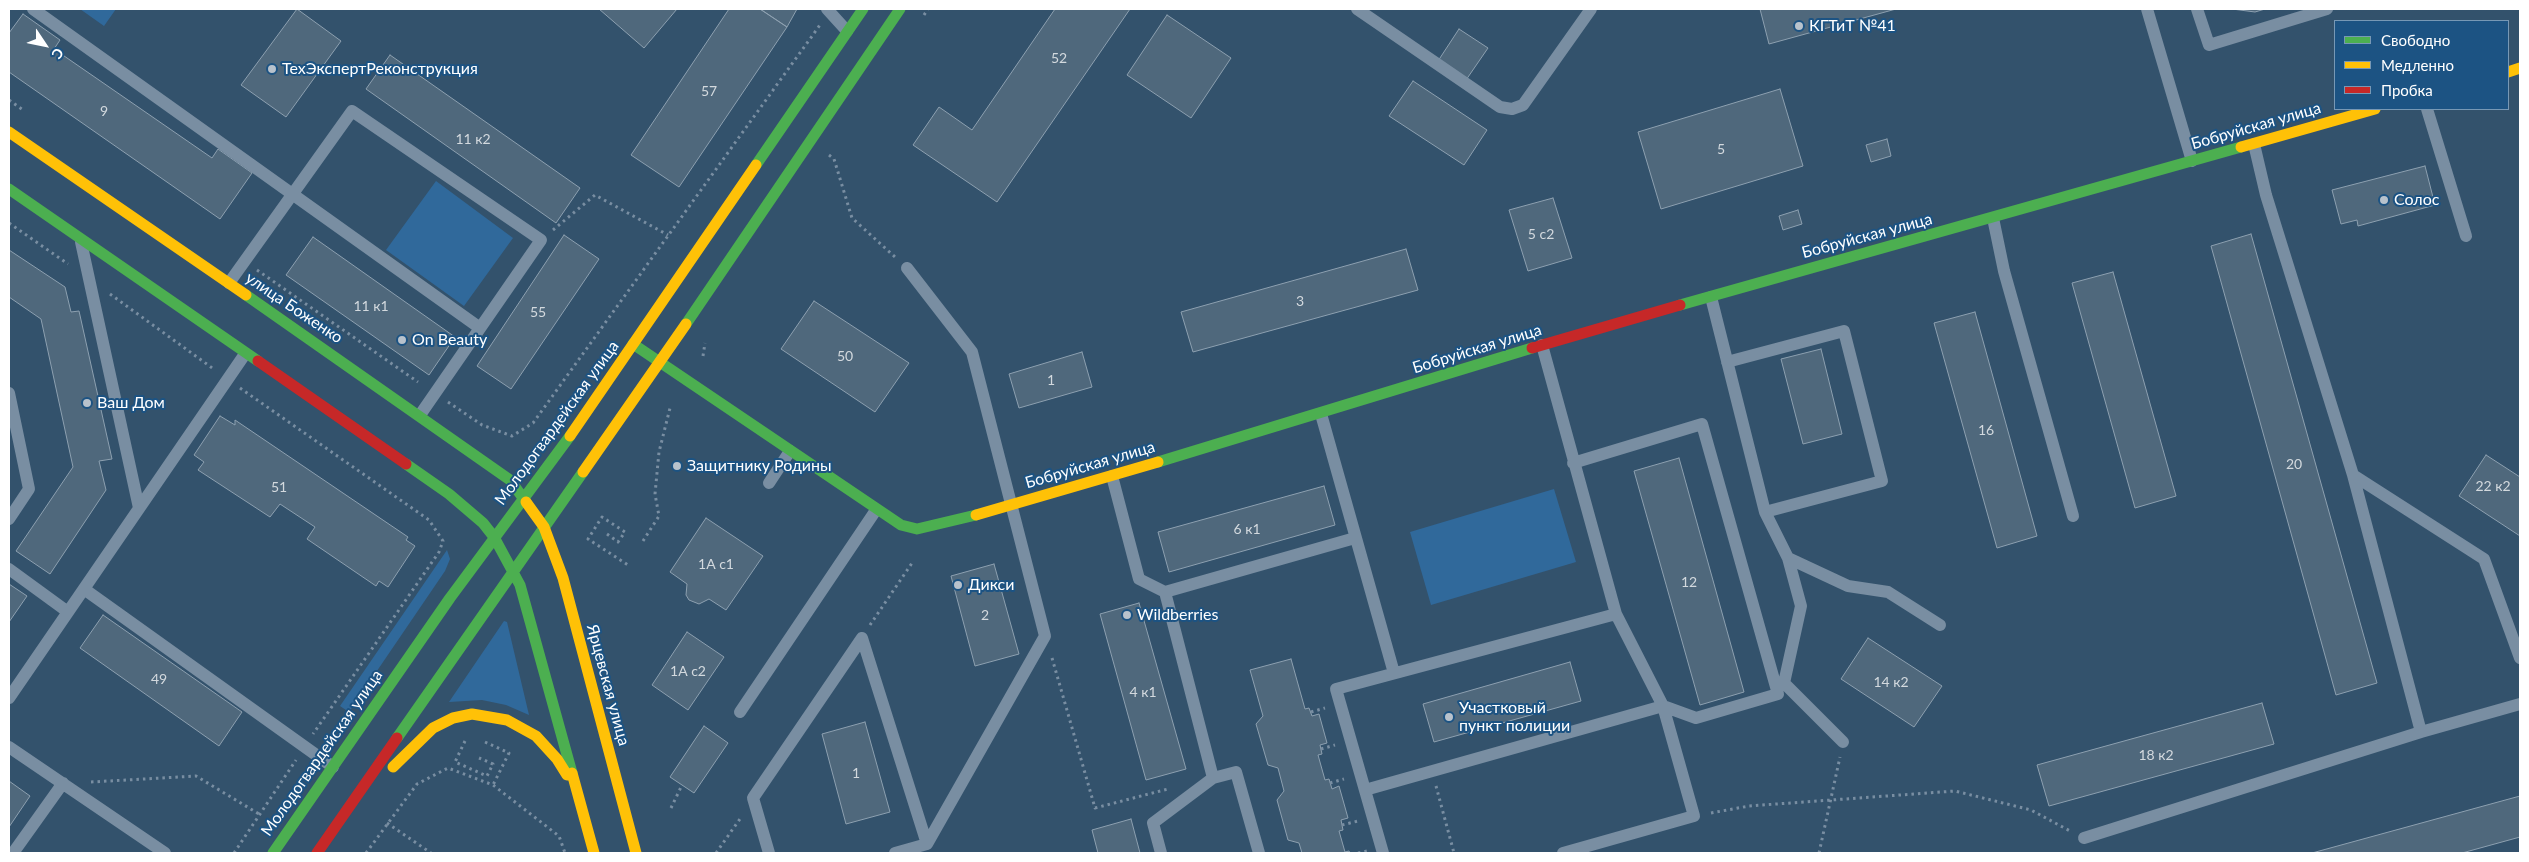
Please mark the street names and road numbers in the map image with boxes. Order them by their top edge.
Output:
street label: Бобруйская улица [2189,98,2323,154]
street label: Бобруйская улица [1800,209,1934,263]
street label: улица Боженко [242,268,346,348]
street label: Бобруйская улица [1410,320,1544,378]
street label: Молодогвардейская улица [491,337,623,509]
street label: Бобруйская улица [1023,437,1157,493]
street label: Ярцевская улица [583,622,633,748]
street label: Молодогвардейская улица [257,666,387,840]

